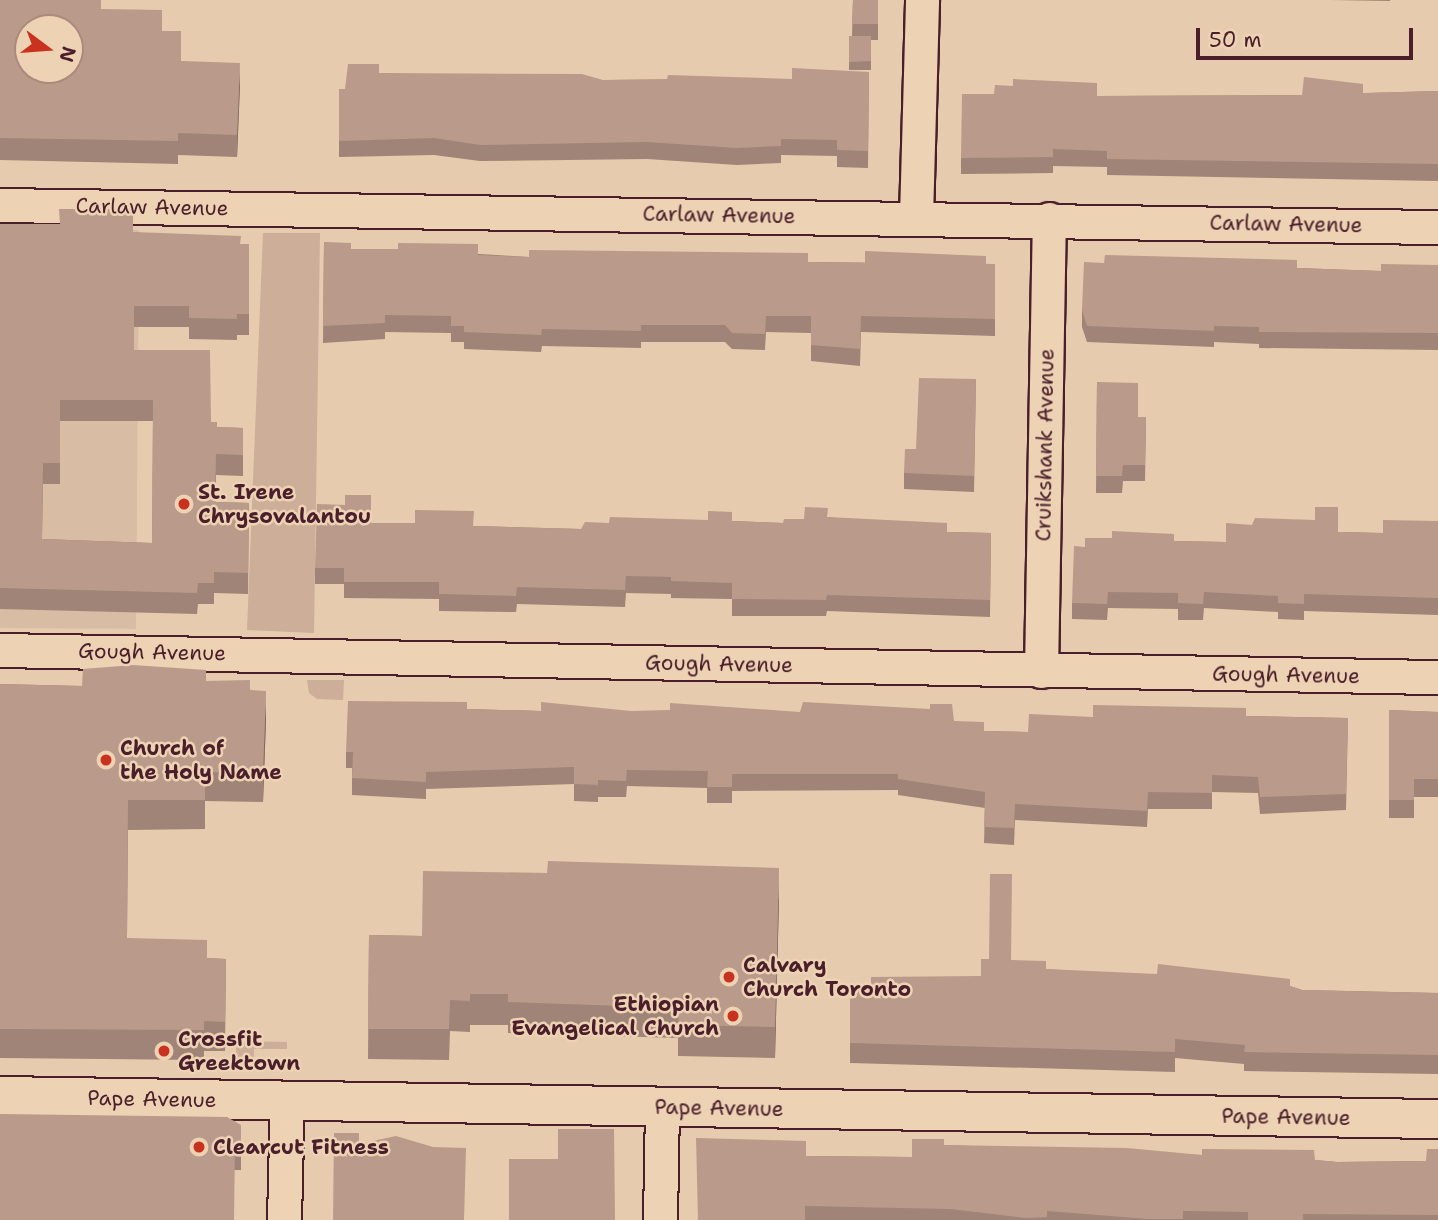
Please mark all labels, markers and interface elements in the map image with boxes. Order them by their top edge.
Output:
north arrow [14,14,84,84]
scale bar [1200,14,1417,58]
text: 50 m [1209,26,1262,54]
text: N [54,44,82,65]
street label: Carlaw Avenue [75,193,229,221]
street label: Carlaw Avenue [642,201,796,229]
street label: Carlaw Avenue [1209,210,1363,238]
street label: Cruikshank Avenue [1031,348,1059,542]
place label: St. Irene Chrysovalantou [198,479,371,529]
marker: St. Irene Chrysovalantou [176,496,192,512]
street label: Gough Avenue [78,638,226,666]
street label: Gough Avenue [645,650,793,678]
street label: Gough Avenue [1212,661,1360,689]
place label: Church of the Holy Name [120,735,282,785]
marker: Church of the Holy Name [98,752,114,768]
place label: Calvary Church Toronto [743,952,911,1002]
marker: Calvary Church Toronto [721,969,737,985]
place label: Ethiopian Evangelical Church [511,991,719,1041]
marker: Ethiopian Evangelical Church [725,1008,741,1024]
place label: Crossfit Greektown [178,1026,300,1076]
marker: Crossfit Greektown [156,1043,172,1059]
street label: Pape Avenue [87,1085,217,1113]
street label: Pape Avenue [654,1094,784,1122]
street label: Pape Avenue [1221,1103,1351,1131]
place label: Clearcut Fitness [213,1134,389,1160]
marker: Clearcut Fitness [191,1139,207,1155]

